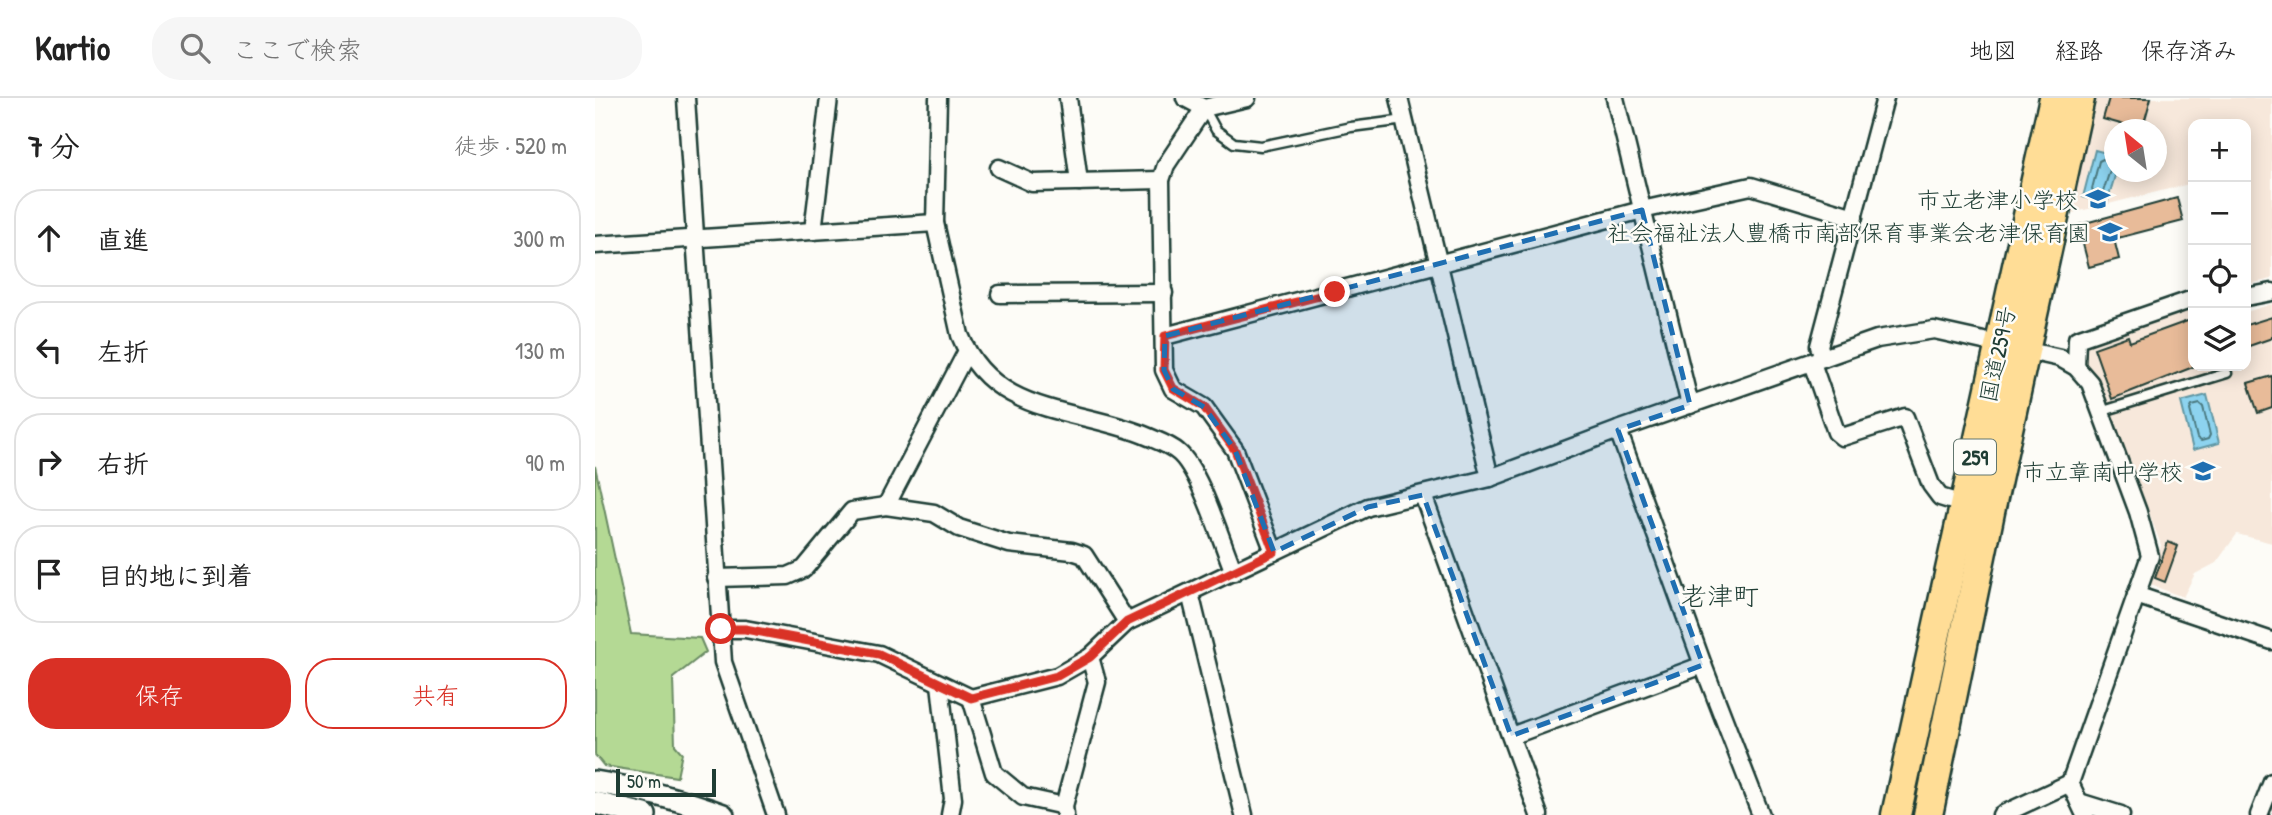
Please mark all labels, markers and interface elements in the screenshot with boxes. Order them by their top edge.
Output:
search box [152,17,642,80]
text: Kartio [35,26,110,70]
icon: search [176,29,214,67]
text: ここで検索 [232,32,362,67]
text: 地図 [1969,34,2017,66]
text: 経路 [2055,34,2103,66]
text: 保存済み [2141,34,2237,66]
north arrow [2104,119,2167,182]
map controls [2188,119,2251,371]
button: + [2188,119,2251,182]
text: 7 分 [28,126,80,166]
text: 徒歩 · 520 m [454,130,567,161]
button: − [2188,182,2251,245]
place label: 市立老津小学校 [1917,184,2078,215]
school or university icon: 市立老津小学校 [2084,185,2112,213]
place label: 社会福祉法人豊橋市南部保育事業会老津保育園 [1607,217,2090,248]
school or university icon: 社会福祉法人豊橋市南部保育事業会老津保育園 [2096,218,2124,246]
icon: ahead [30,219,68,257]
text: 直進 [97,222,149,257]
text: 300 m [513,223,565,254]
button: locate [2188,245,2251,308]
route end [1319,276,1350,307]
street label: 国道259号 [1972,303,2022,405]
button: layers [2188,308,2251,371]
icon: left [30,331,68,369]
text: 左折 [97,334,149,369]
text: 130 m [515,335,565,366]
road number: 259 [1954,440,1996,474]
icon: right [30,443,68,481]
text: 右折 [97,446,149,481]
text: 90 m [525,447,565,478]
place label: 市立章南中学校 [2022,456,2183,487]
school or university icon: 市立章南中学校 [2189,457,2217,485]
icon: arrive [30,555,68,593]
text: 目的地に到着 [97,558,253,593]
district label: 老津町 [1681,578,1759,613]
route start [705,613,736,644]
button: 保存 [28,658,291,729]
button: 共有 [305,658,567,729]
scale bar [616,766,716,798]
text: 50 m [627,768,661,794]

